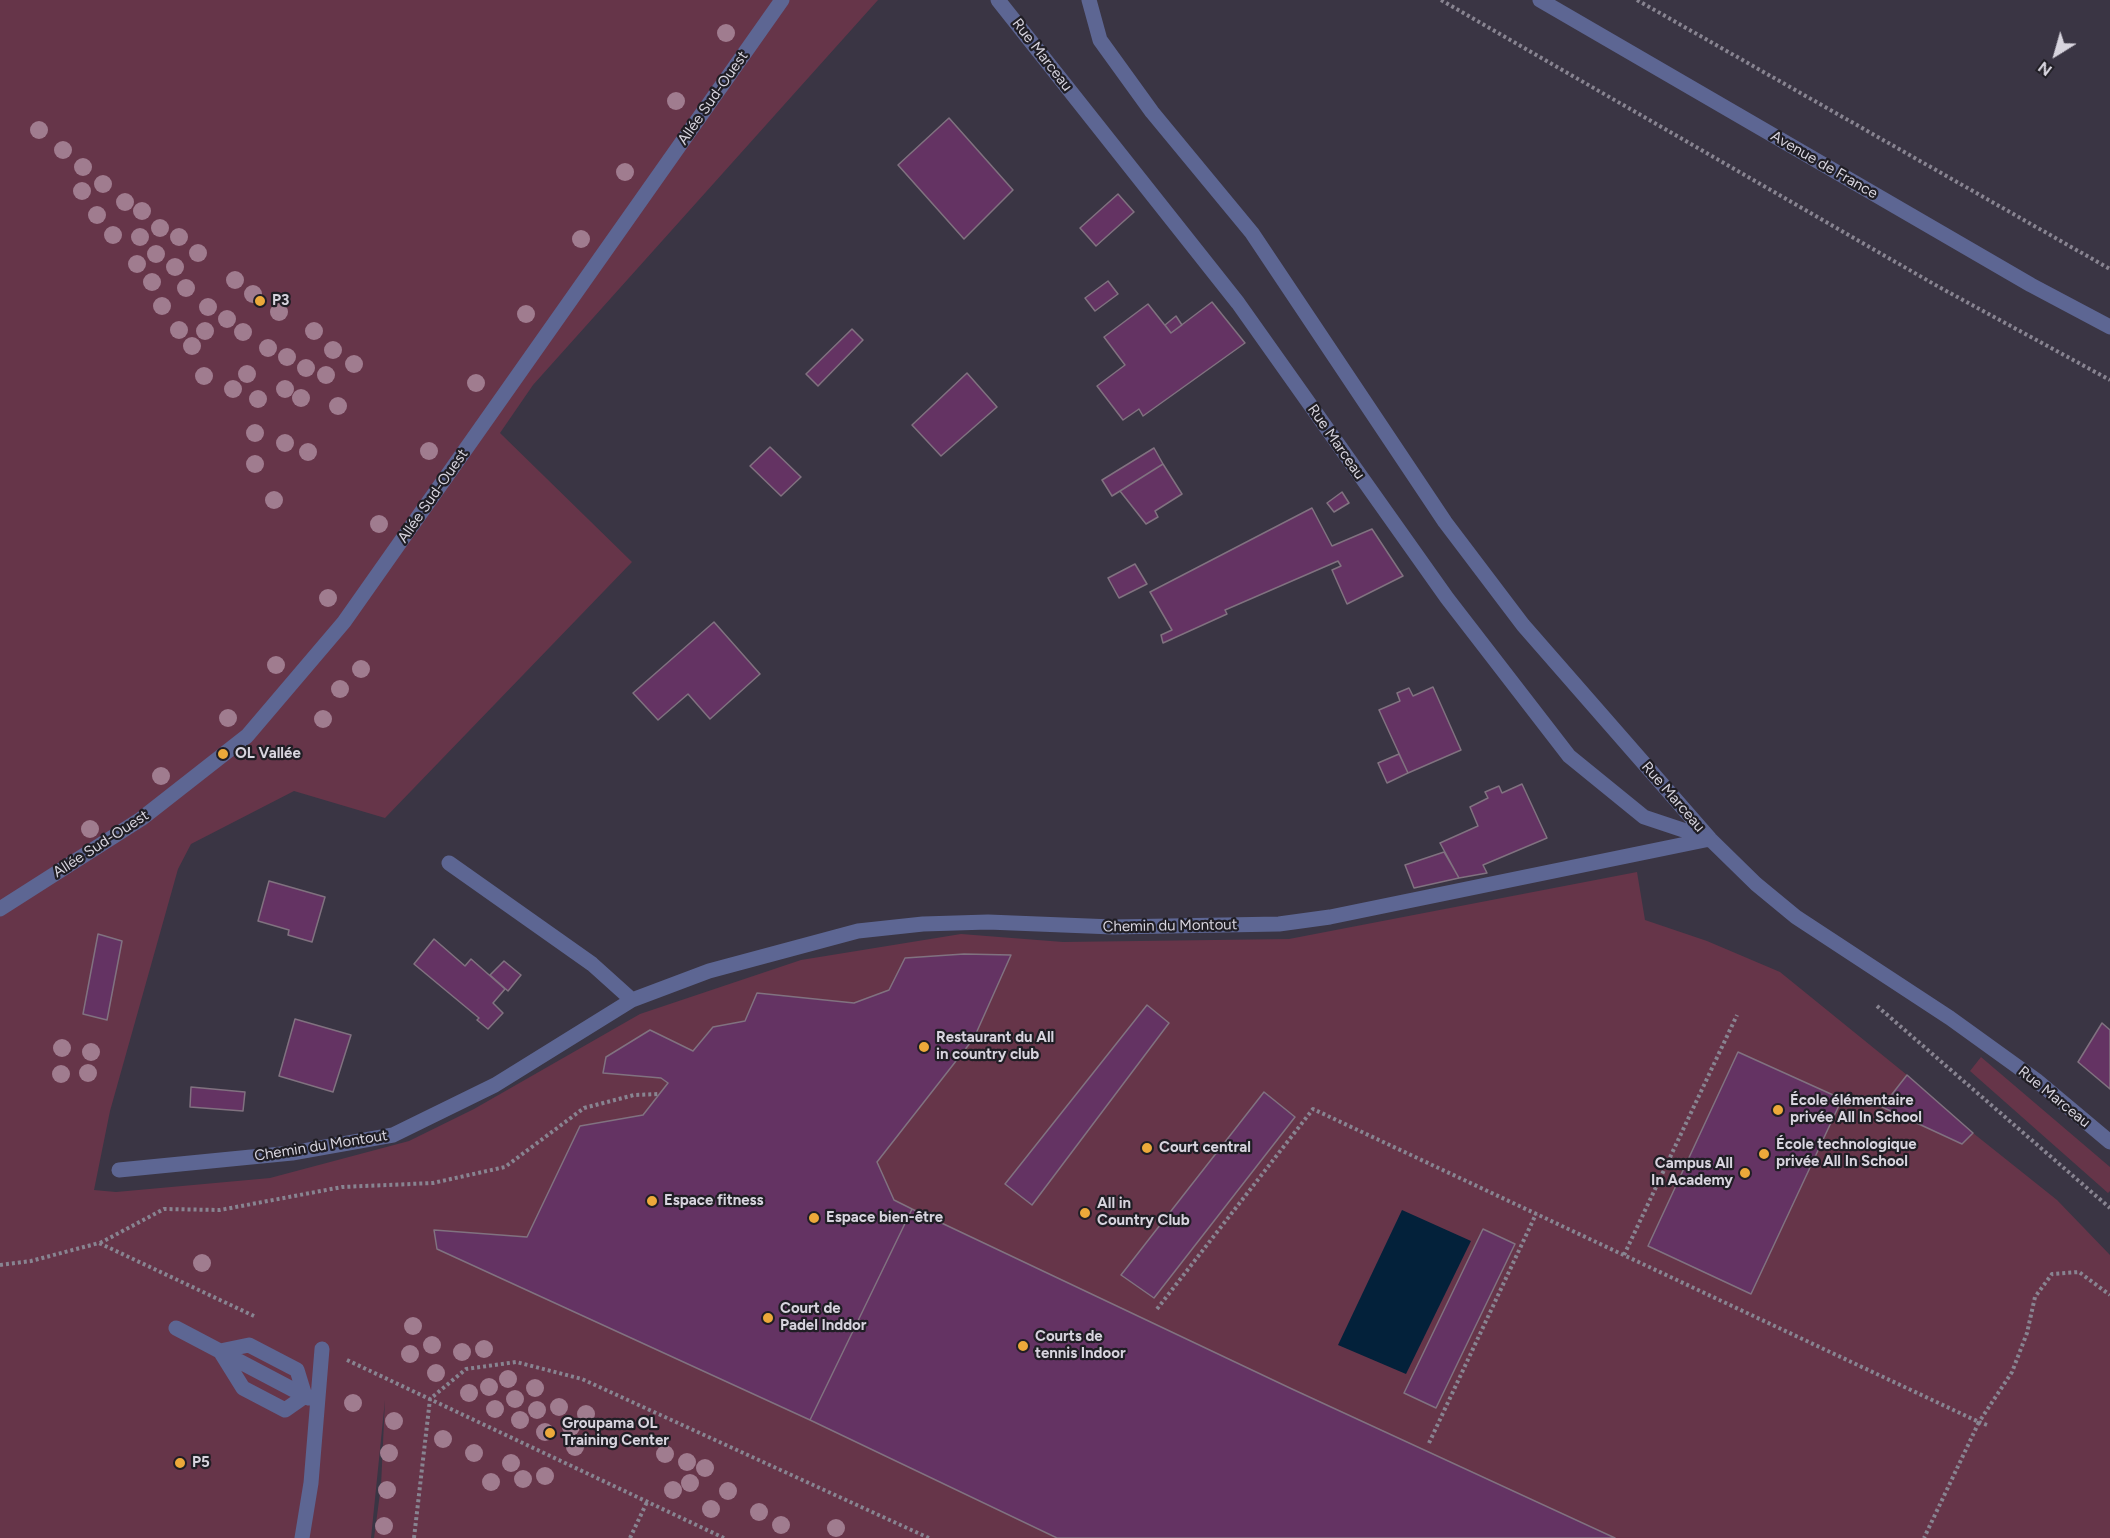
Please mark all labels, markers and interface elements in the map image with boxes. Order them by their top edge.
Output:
street label: Rue Marceau [1008,15,1076,95]
north arrow [2026,24,2086,84]
street label: Allée Sud-Ouest [674,48,752,148]
text: N [2034,57,2056,80]
street label: Avenue de France [1767,127,1881,203]
place label: P3 [272,292,289,310]
marker: P3 [253,294,267,308]
street label: Rue Marceau [1304,401,1368,483]
street label: Allée Sud-Ouest [394,446,472,546]
place label: OL Vallée [235,745,301,763]
marker: OL Vallée [216,747,230,761]
street label: Rue Marceau [1638,758,1708,836]
street label: Allée Sud-Ouest [50,806,152,882]
street label: Chemin du Montout [1103,916,1237,936]
place label: Restaurant du All in country club [936,1029,1054,1064]
marker: Restaurant du All in country club [917,1040,931,1054]
street label: Rue Marceau [2014,1063,2094,1131]
place label: École élémentaire privée All In School [1790,1092,1922,1127]
marker: École élémentaire privée All In School [1771,1103,1785,1117]
street label: Chemin du Montout [253,1127,389,1165]
place label: École technologique privée All In School [1776,1136,1917,1171]
place label: Court central [1159,1139,1251,1157]
marker: Court central [1140,1141,1154,1155]
marker: École technologique privée All In School [1757,1147,1771,1161]
place label: Campus All In Academy [1651,1155,1733,1190]
marker: Campus All In Academy [1738,1166,1752,1180]
place label: Espace fitness [664,1192,764,1210]
marker: Espace fitness [645,1194,659,1208]
place label: All in Country Club [1097,1195,1190,1230]
marker: All in Country Club [1078,1206,1092,1220]
place label: Espace bien-être [826,1209,943,1227]
marker: Espace bien-être [807,1211,821,1225]
place label: Court de Padel Inddor [780,1300,866,1335]
marker: Court de Padel Inddor [761,1311,775,1325]
place label: Courts de tennis Indoor [1035,1328,1126,1363]
marker: Courts de tennis Indoor [1016,1339,1030,1353]
place label: Groupama OL Training Center [562,1415,669,1450]
marker: Groupama OL Training Center [543,1426,557,1440]
place label: P5 [192,1454,210,1472]
marker: P5 [173,1456,187,1470]

